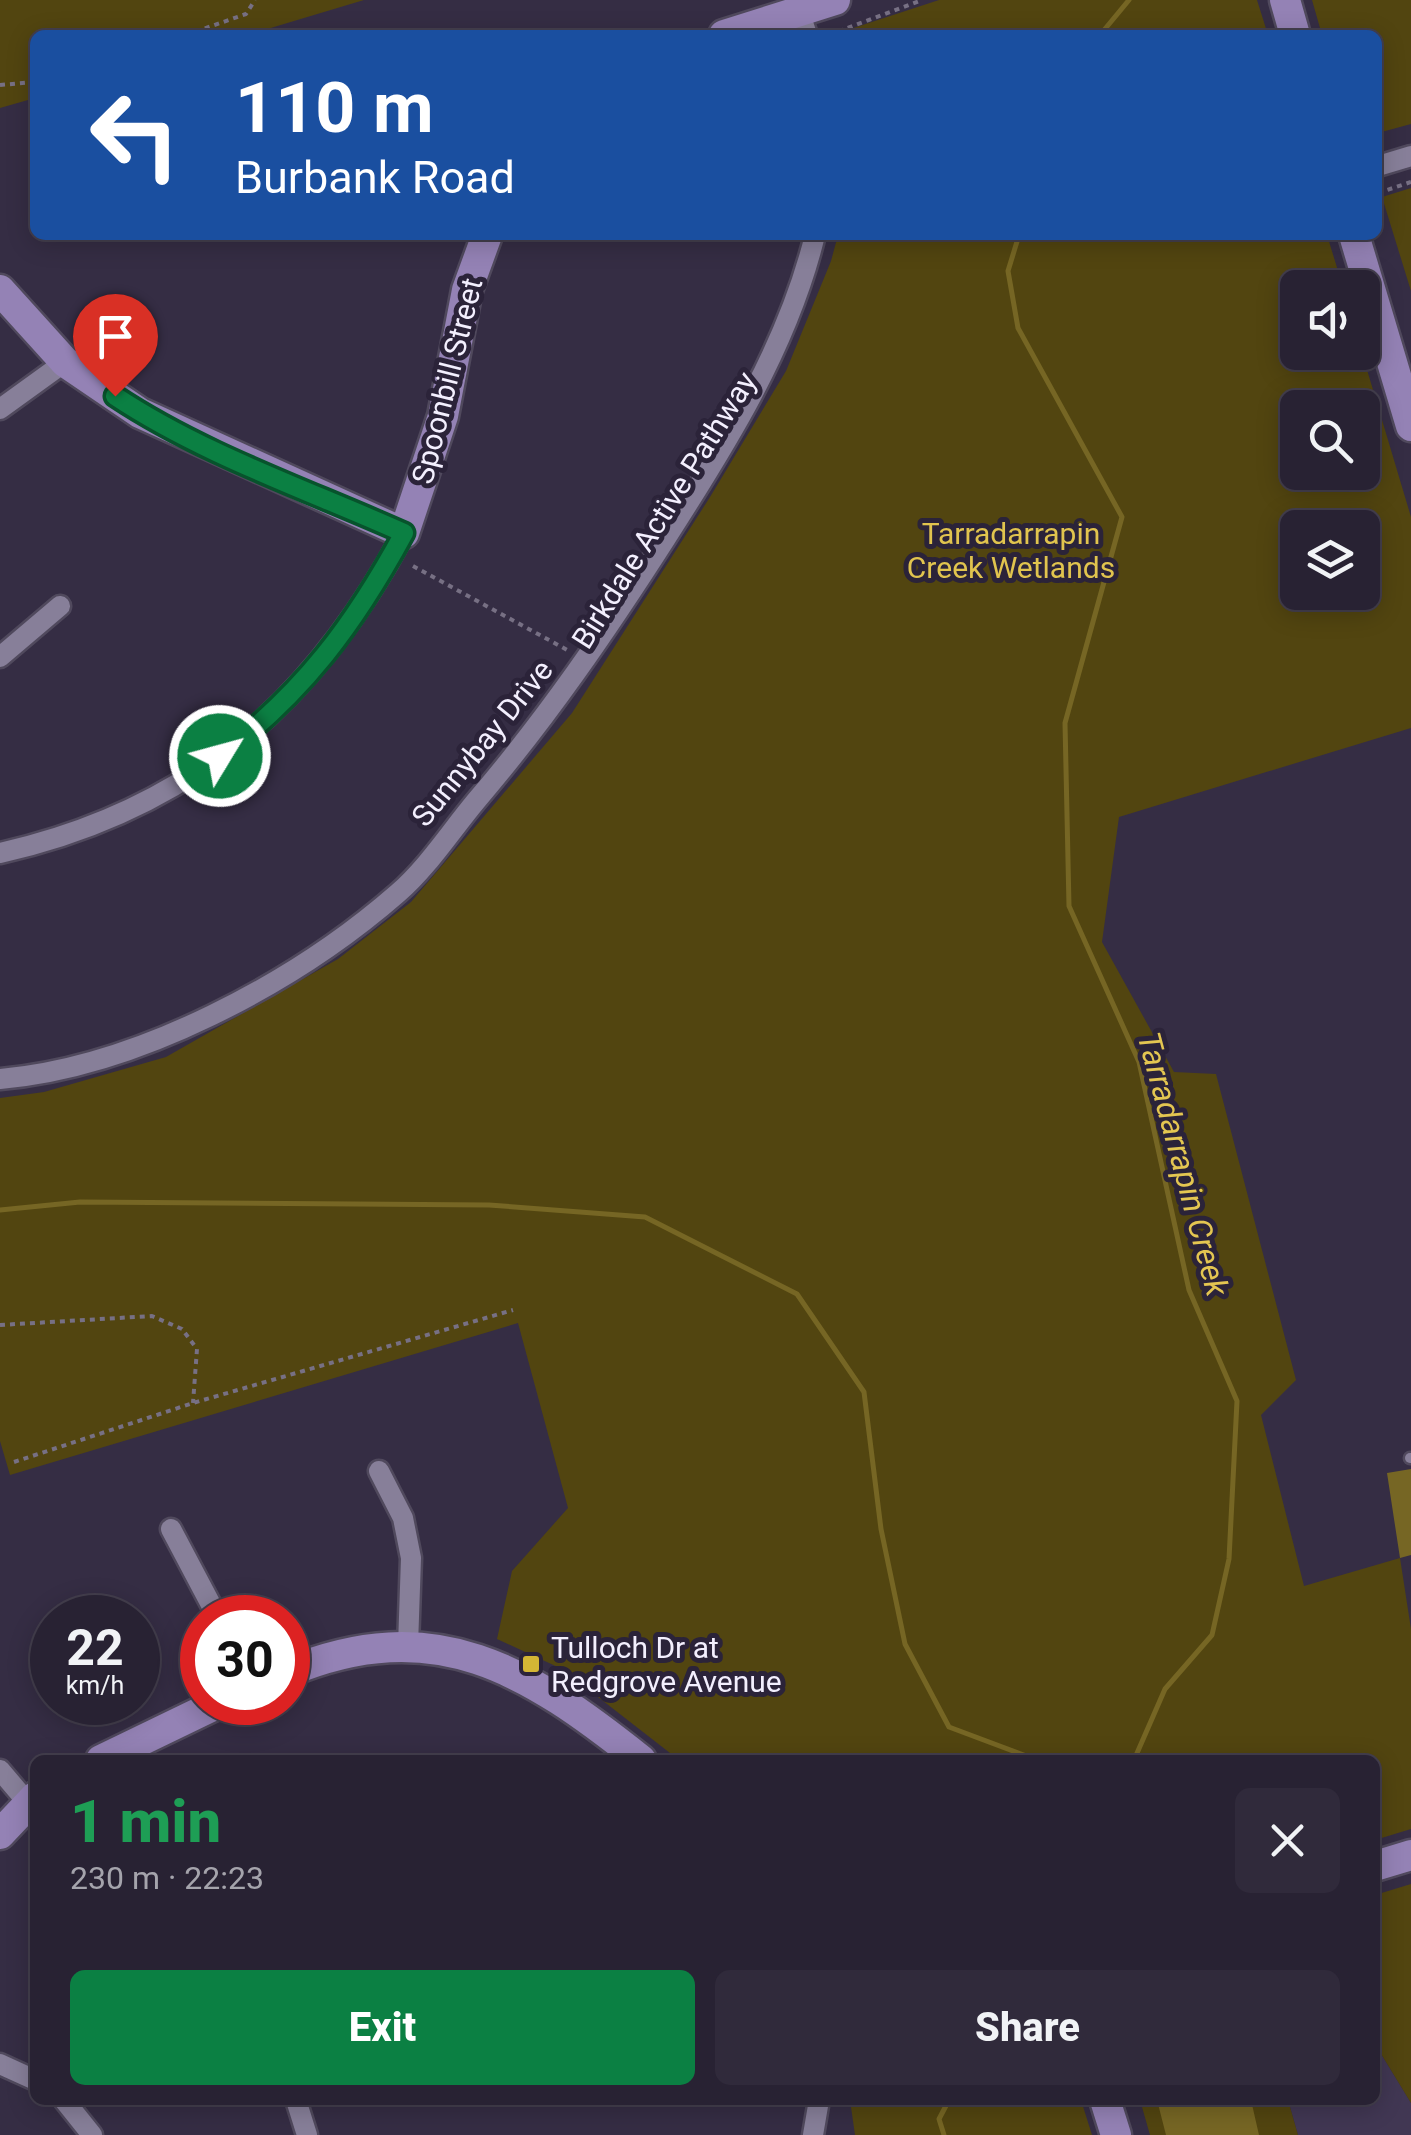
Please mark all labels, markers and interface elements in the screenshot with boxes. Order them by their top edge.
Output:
text: 110 m [235,67,434,149]
icon: left [70,70,200,200]
text: Burbank Road [235,151,515,204]
map controls [1280,270,1380,610]
button: sound [1280,270,1380,370]
street label: Spoonbill Street [405,275,489,487]
pin [73,294,158,397]
icon: arrive [88,309,143,364]
street label: Birkdale Active Pathway [565,365,763,655]
button: search [1280,390,1380,490]
button: layers [1280,510,1380,610]
park label: Tarradarrapin Creek Wetlands [907,516,1115,585]
street label: Sunnybay Drive [404,653,560,833]
position arrow [168,704,272,808]
water label: Tarradarrapin Creek [1129,1028,1237,1301]
speed limit sign: 30 [180,1595,310,1725]
text: 22 [66,1619,124,1677]
place label: Tulloch Dr at Redgrove Avenue [551,1630,782,1699]
marker: Tulloch Dr at Redgrove Avenue [520,1653,542,1675]
text: km/h [66,1671,124,1700]
text: 1 min [70,1786,221,1857]
button: close [1235,1788,1340,1893]
text: 230 m · 22:23 [70,1859,264,1897]
button: Exit [70,1970,695,2085]
button: Share [715,1970,1340,2085]

